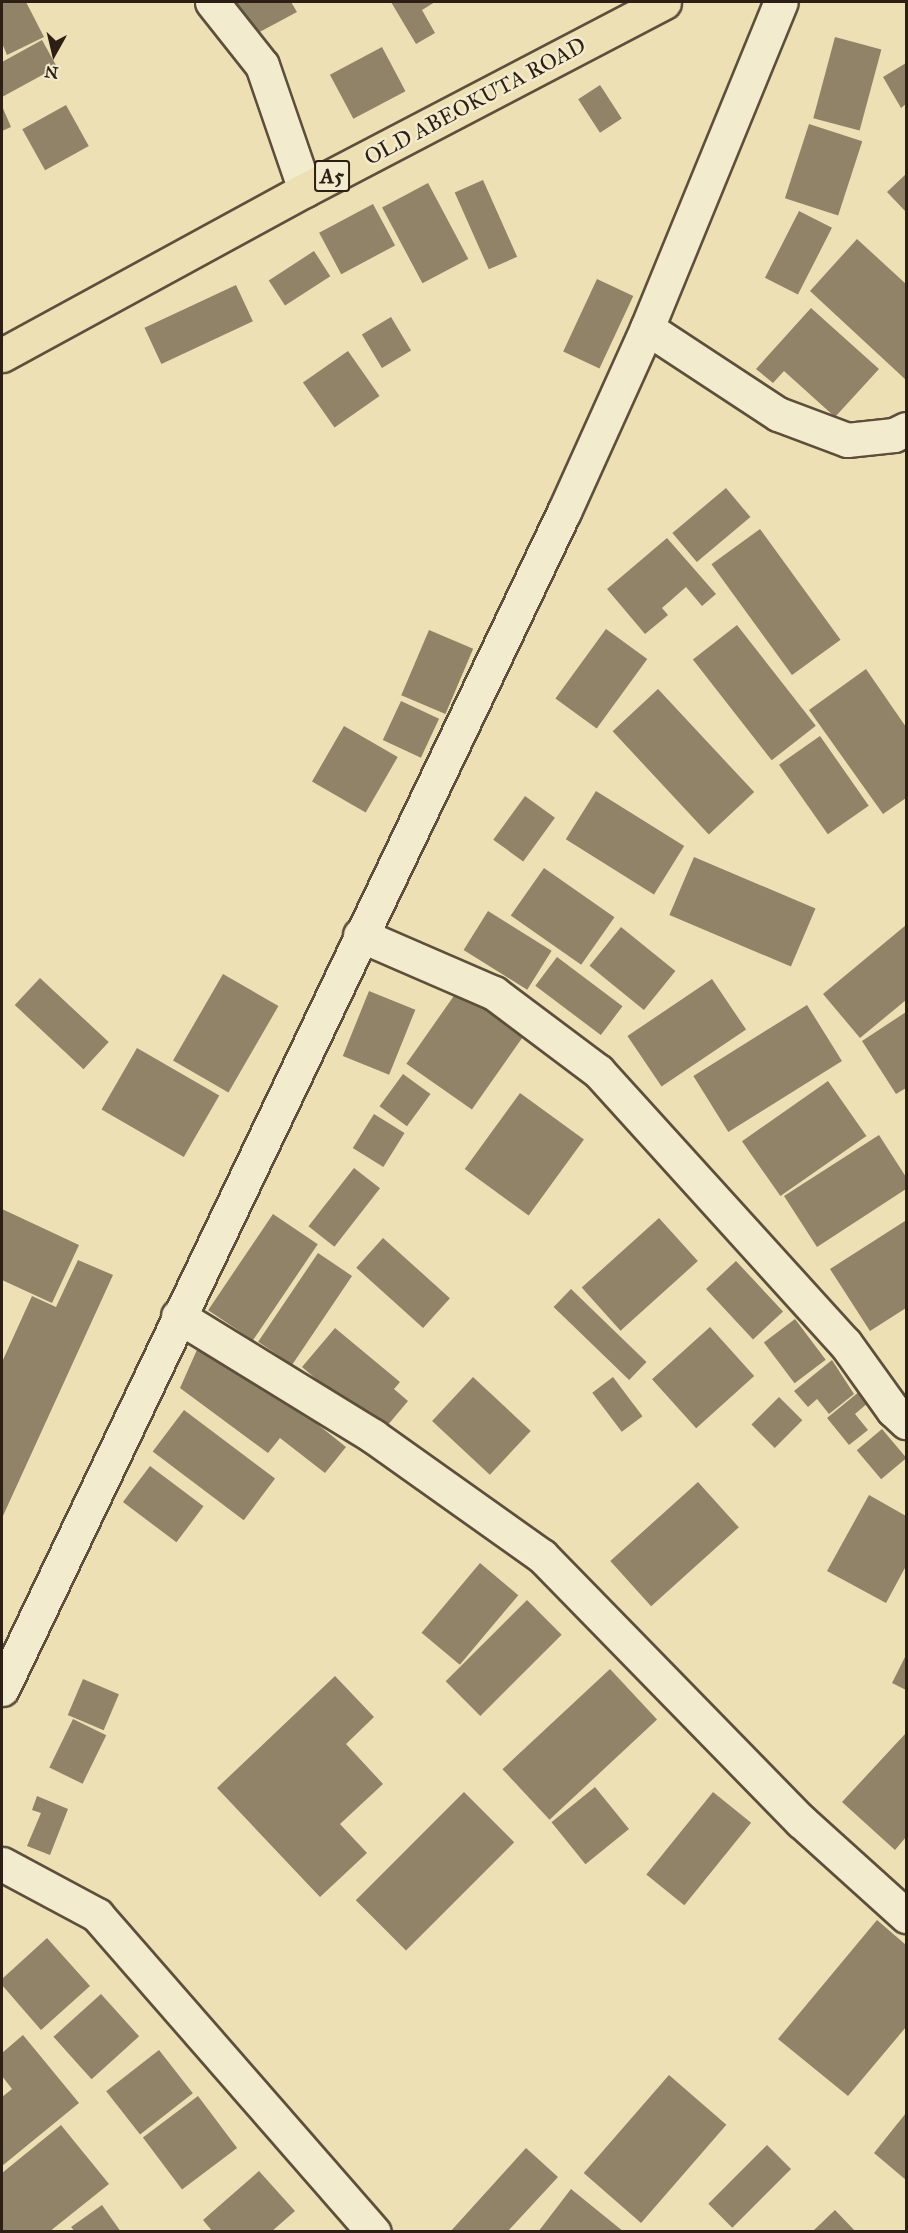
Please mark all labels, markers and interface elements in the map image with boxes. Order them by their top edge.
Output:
north arrow [24,24,84,84]
street label: OLD ABEOKUTA ROAD [360,31,590,171]
text: N [43,62,59,83]
road number: A5 [314,158,350,194]

